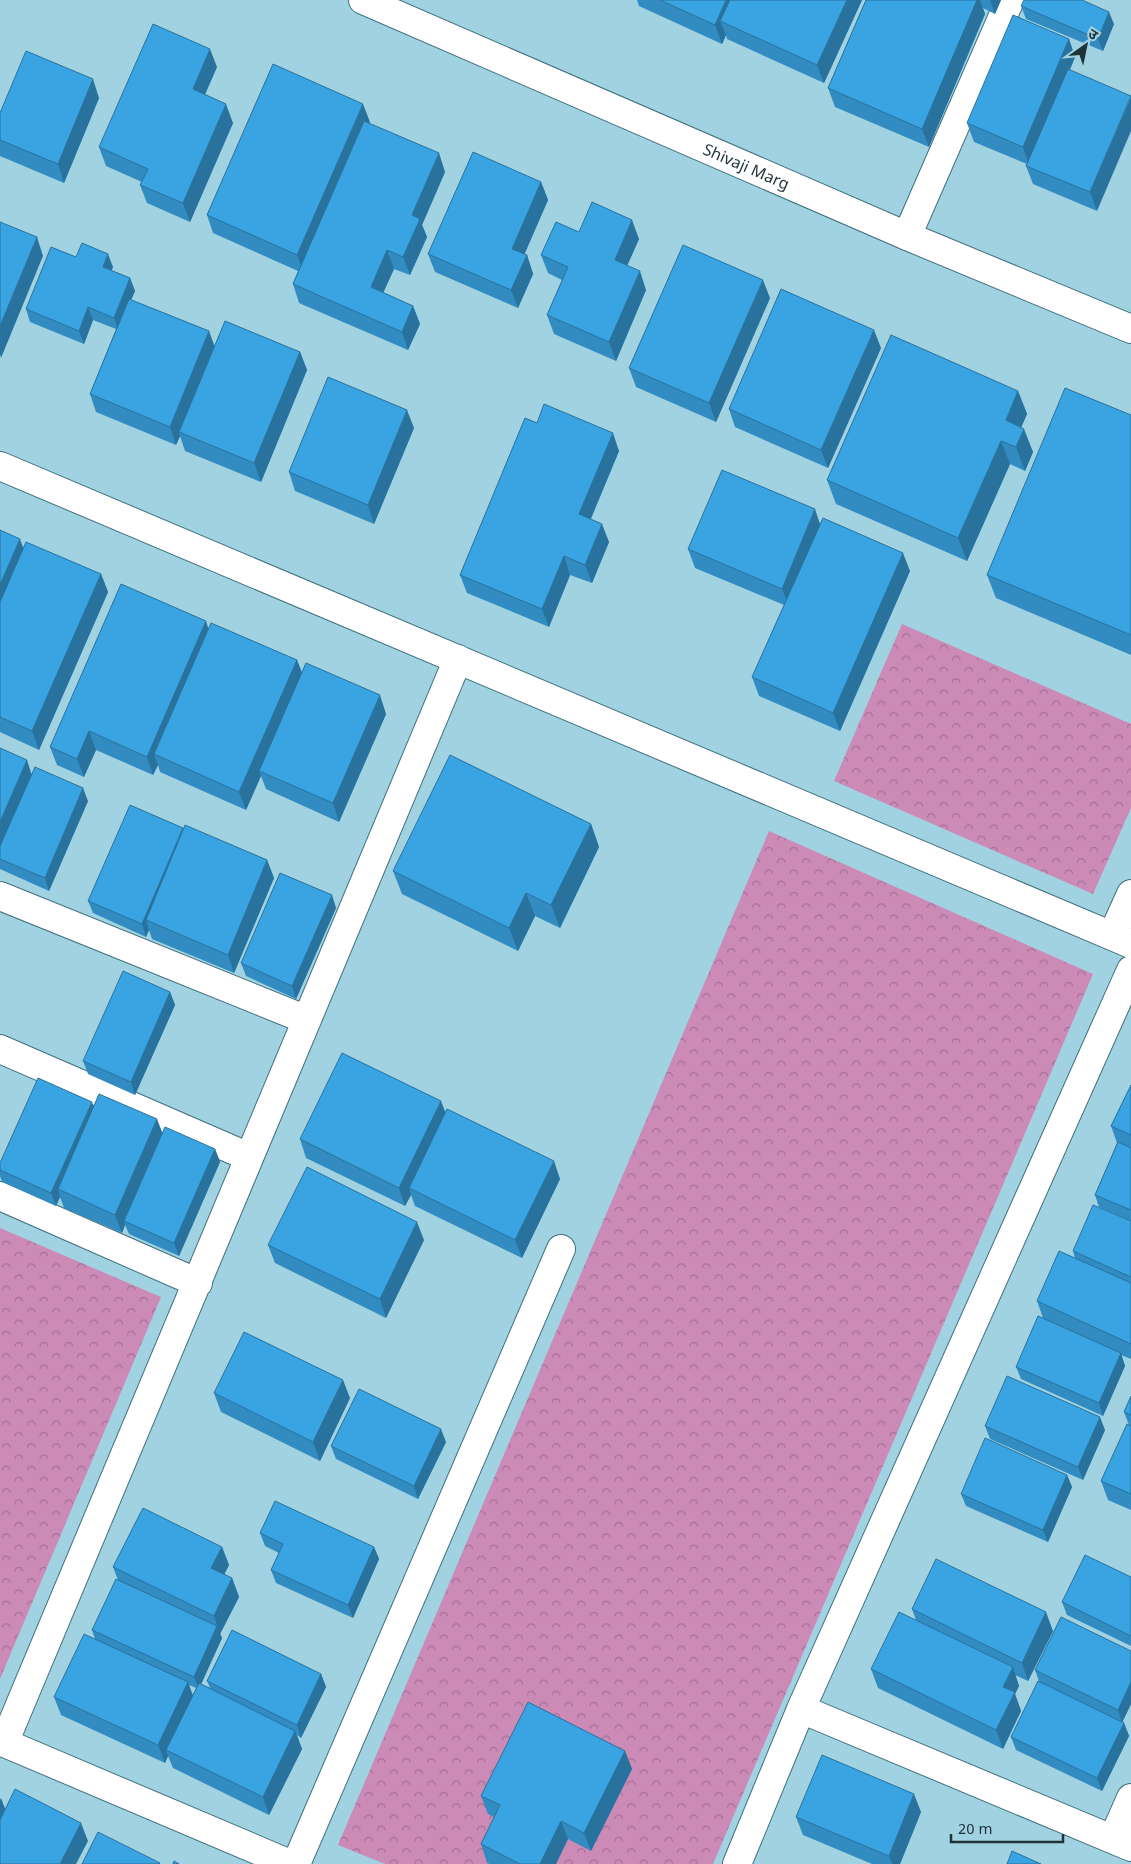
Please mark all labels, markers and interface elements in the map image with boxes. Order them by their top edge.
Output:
north arrow [1061,20,1111,70]
text: उ [1084,25,1102,46]
street label: Shivaji Marg [699,141,792,197]
scale bar [951,1812,1064,1844]
text: 20 m [958,1821,992,1840]

